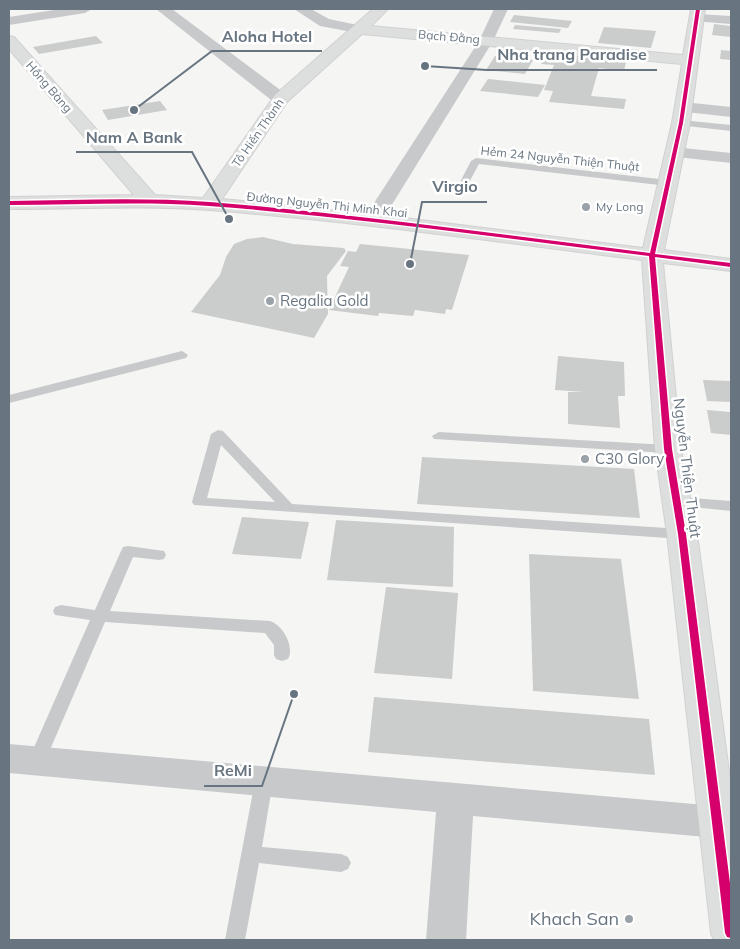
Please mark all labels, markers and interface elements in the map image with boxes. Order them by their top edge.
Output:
callout: Aloha Hotel [212,20,322,51]
text: Aloha Hotel [222,26,312,46]
street label: Bạch Đằng [418,26,481,47]
callout: Nha trang Paradise [487,39,657,70]
text: Nha trang Paradise [497,44,647,64]
street label: Hồng Bàng [23,58,76,115]
street label: Tô Hiến Thành [228,95,287,170]
callout: Nam A Bank [76,121,192,152]
text: Nam A Bank [86,127,183,147]
street label: Hẻm 24 Nguyễn Thiện Thuật [480,143,640,174]
callout: Virgio [422,171,487,202]
text: Virgio [431,176,478,196]
street label: Đường Nguyễn Thị Minh Khai [246,189,408,220]
place label: My Long [596,199,643,214]
marker: My Long [580,201,592,213]
place label: Regalia Gold [280,291,369,310]
marker: Regalia Gold [264,295,276,307]
street label: Nguyễn Thiện Thuật [669,397,705,539]
place label: C30 Glory [595,449,664,468]
marker: C30 Glory [579,453,591,465]
callout: ReMi [204,755,262,786]
text: ReMi [214,760,252,780]
place label: Khach San [530,907,619,930]
marker: Khach San [623,913,635,925]

